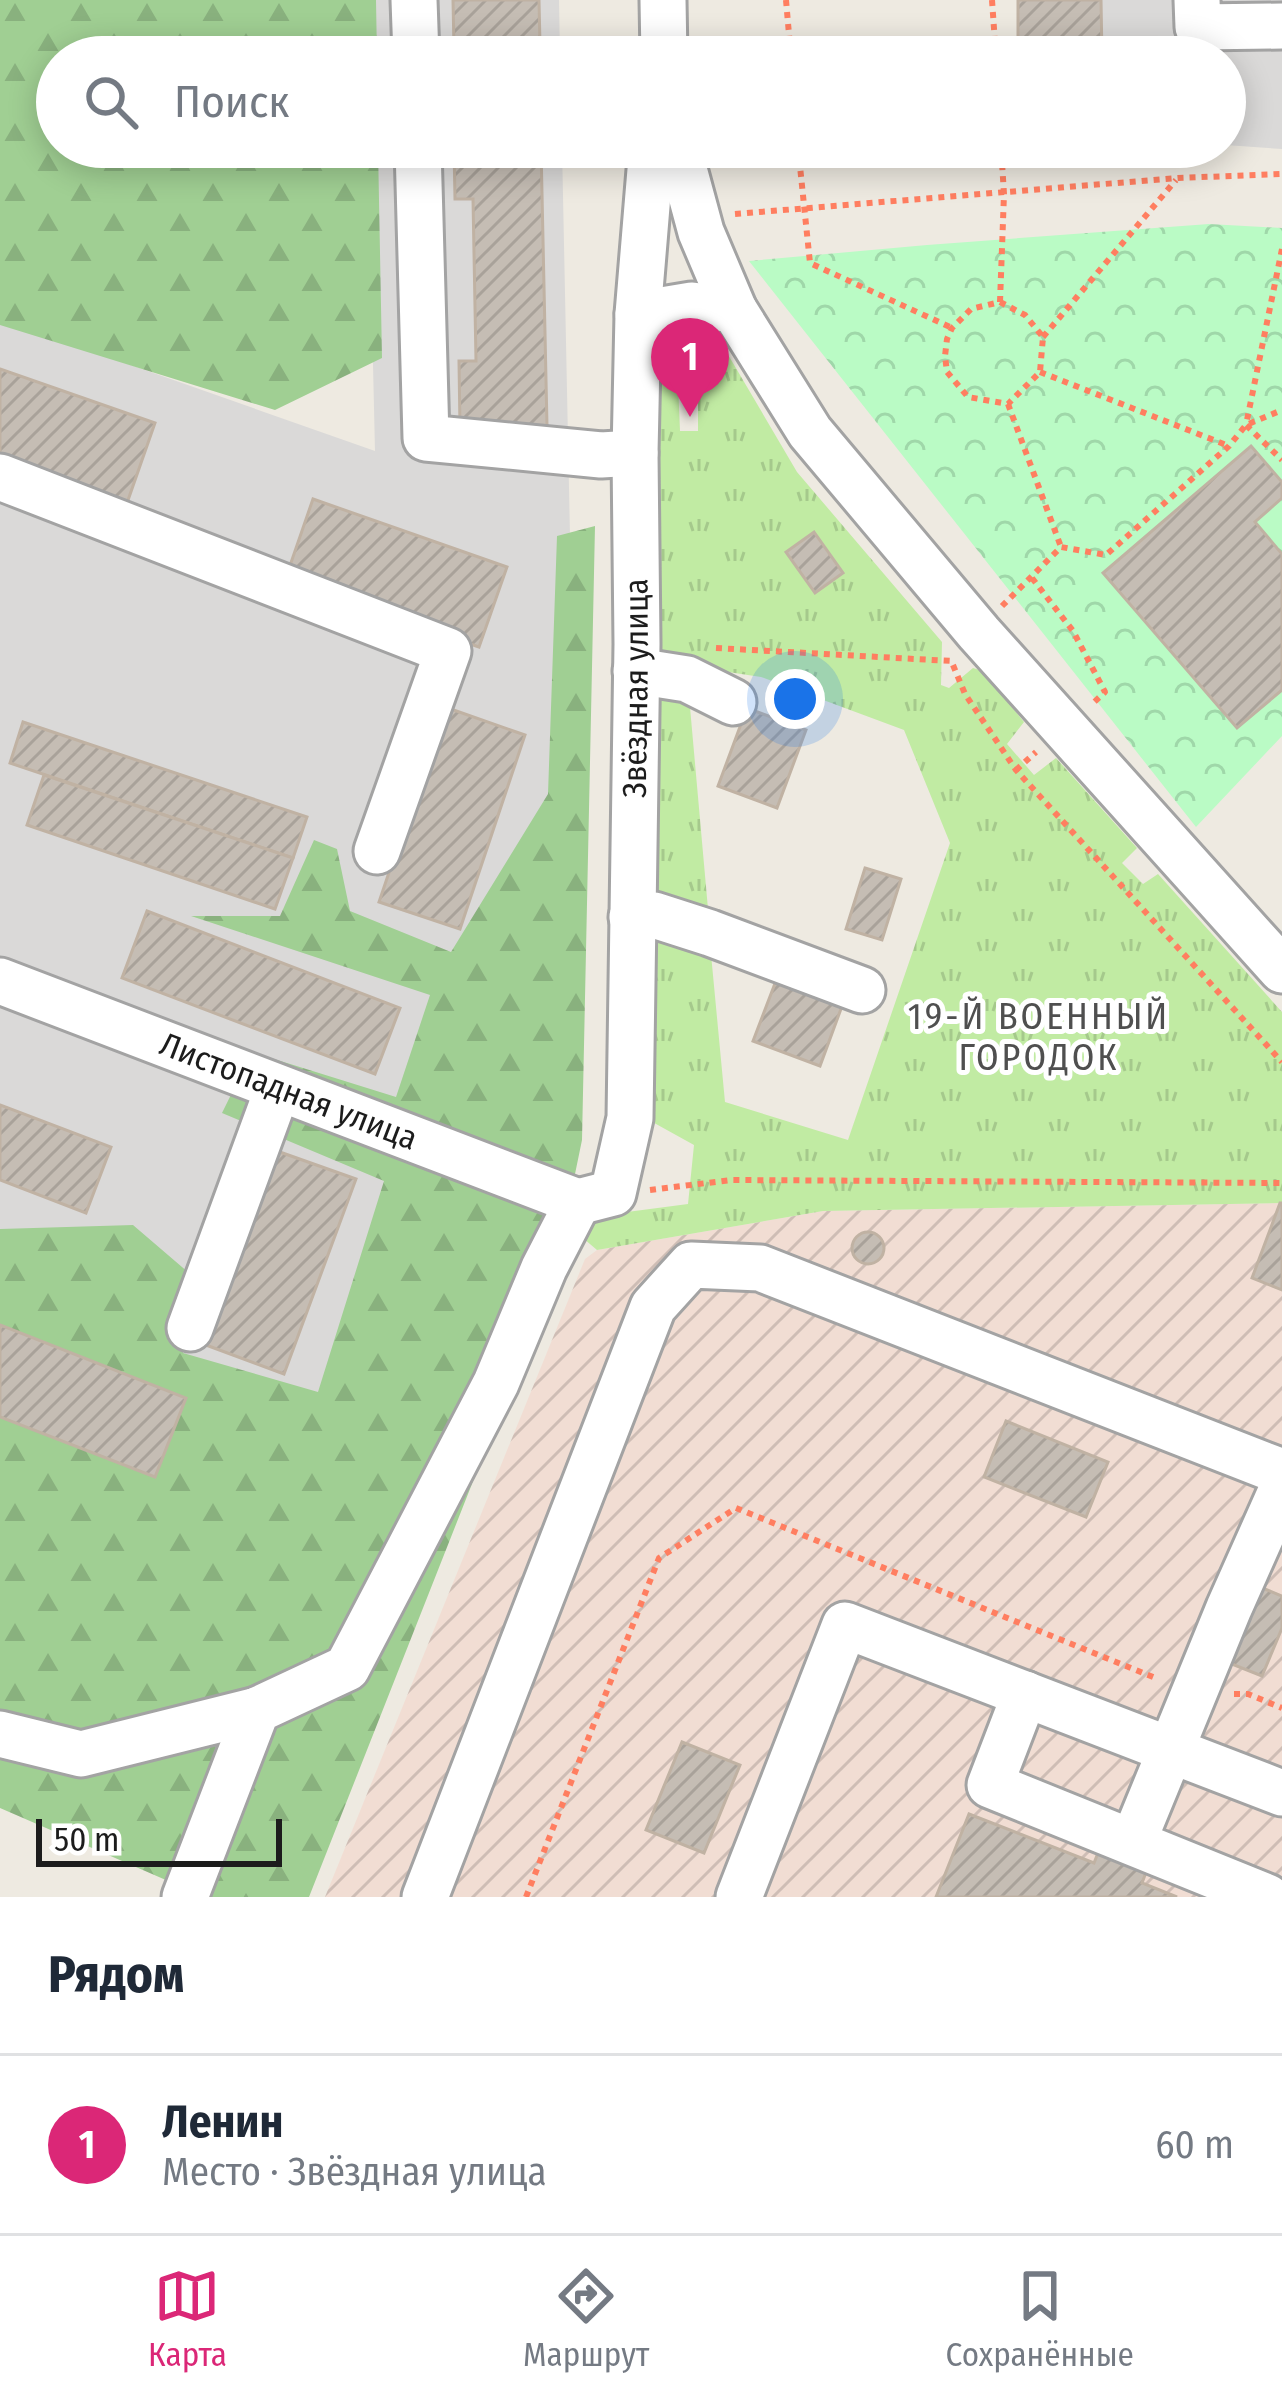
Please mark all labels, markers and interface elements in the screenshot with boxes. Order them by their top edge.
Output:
search box [36,36,1246,168]
icon: search [78,69,144,135]
text: Поиск [174,75,289,129]
pin: 1 [651,318,729,417]
street label: Звёздная улица [615,578,657,798]
your location [765,669,825,729]
district label: 19-Й ВОЕННЫЙ ГОРОДОК [908,995,1170,1080]
street label: Листопадная улица [154,1024,423,1159]
scale bar [36,1813,282,1866]
text: 50 m [54,1820,119,1860]
text: Рядом [48,1944,184,2006]
text: Ленин [162,2095,283,2149]
text: 1 [79,2122,95,2168]
text: 60 m [1155,2122,1234,2168]
text: Место · Звёздная улица [162,2149,547,2195]
tab: Карта [148,2263,227,2375]
tab: Маршрут [523,2263,649,2375]
tab: Сохранённые [946,2263,1134,2375]

